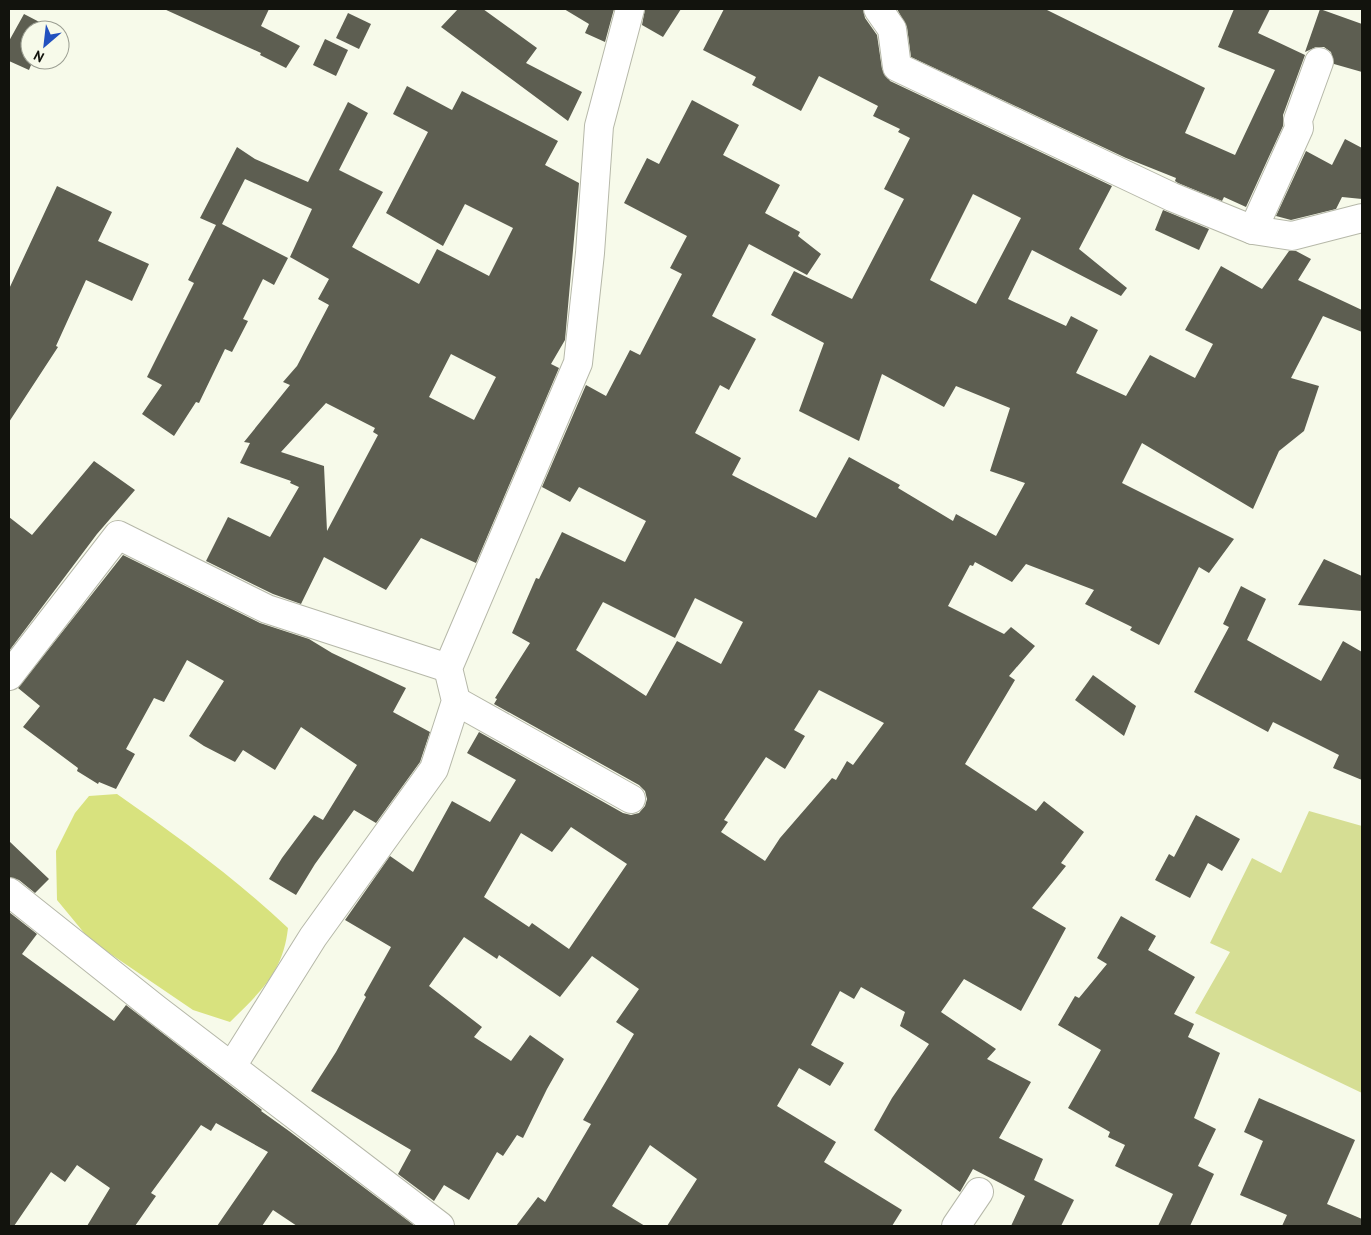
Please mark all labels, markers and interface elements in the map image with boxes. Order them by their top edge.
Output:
north arrow [20,20,70,70]
text: N [31,46,47,67]

